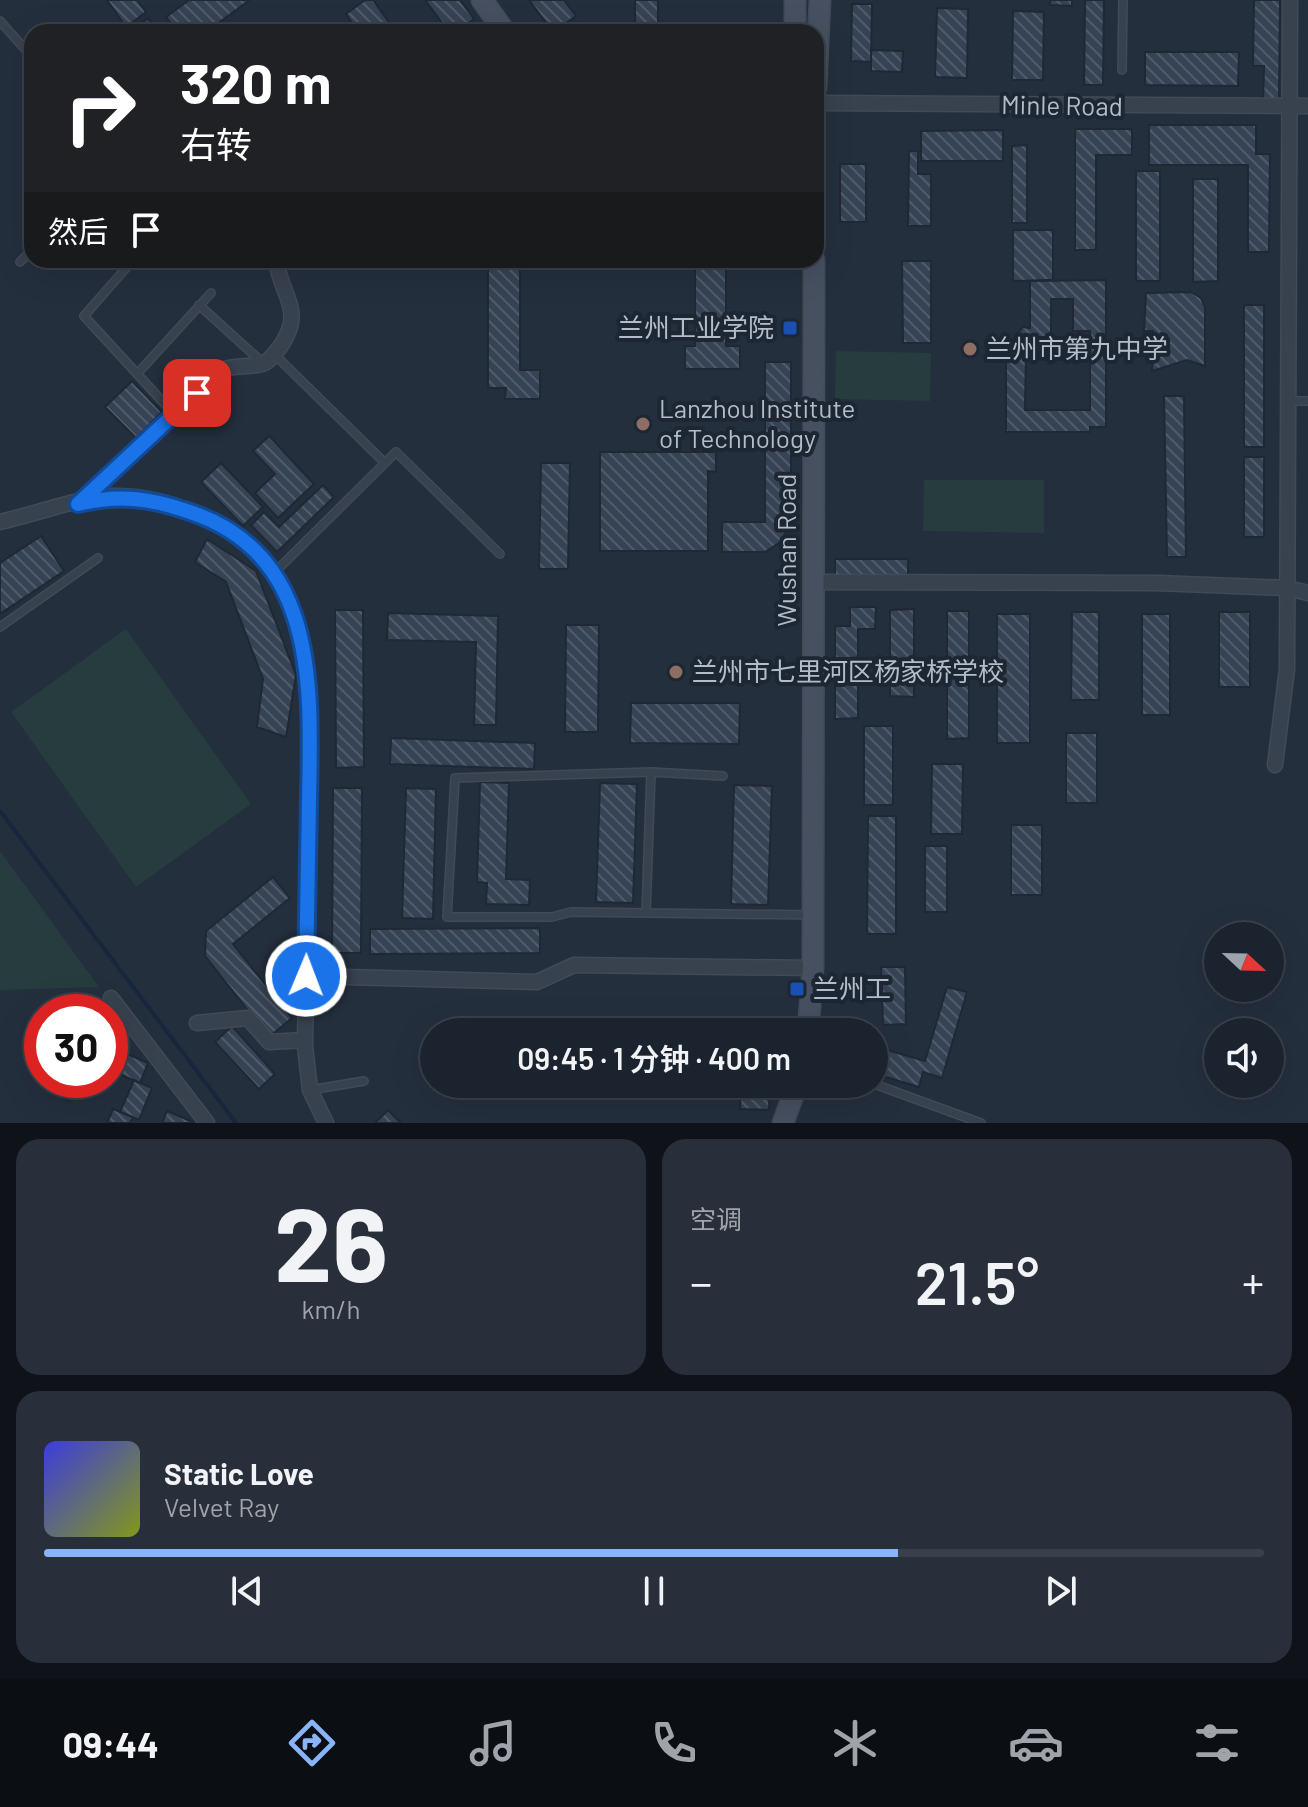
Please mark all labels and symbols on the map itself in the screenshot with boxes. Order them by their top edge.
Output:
street label: Minle Road [1001,88,1123,121]
place label: 兰州工业学院 [618,311,774,342]
marker: 兰州工业学院 [781,319,799,337]
place label: 兰州市第九中学 [986,332,1168,363]
marker: 兰州市第九中学 [961,340,979,358]
pin [163,359,231,427]
place label: Lanzhou Institute of Technology [659,392,855,453]
marker: Lanzhou Institute of Technology [634,415,652,433]
street label: Wushan Road [770,473,801,627]
place label: 兰州市七里河区杨家桥学校 [692,655,1004,686]
marker: 兰州市七里河区杨家桥学校 [667,663,685,681]
north arrow [1204,922,1284,1002]
position arrow [264,934,348,1018]
place label: 兰州工 [813,972,891,1003]
marker: 兰州工 [788,980,806,998]
speed limit sign: 30 [24,994,128,1098]

